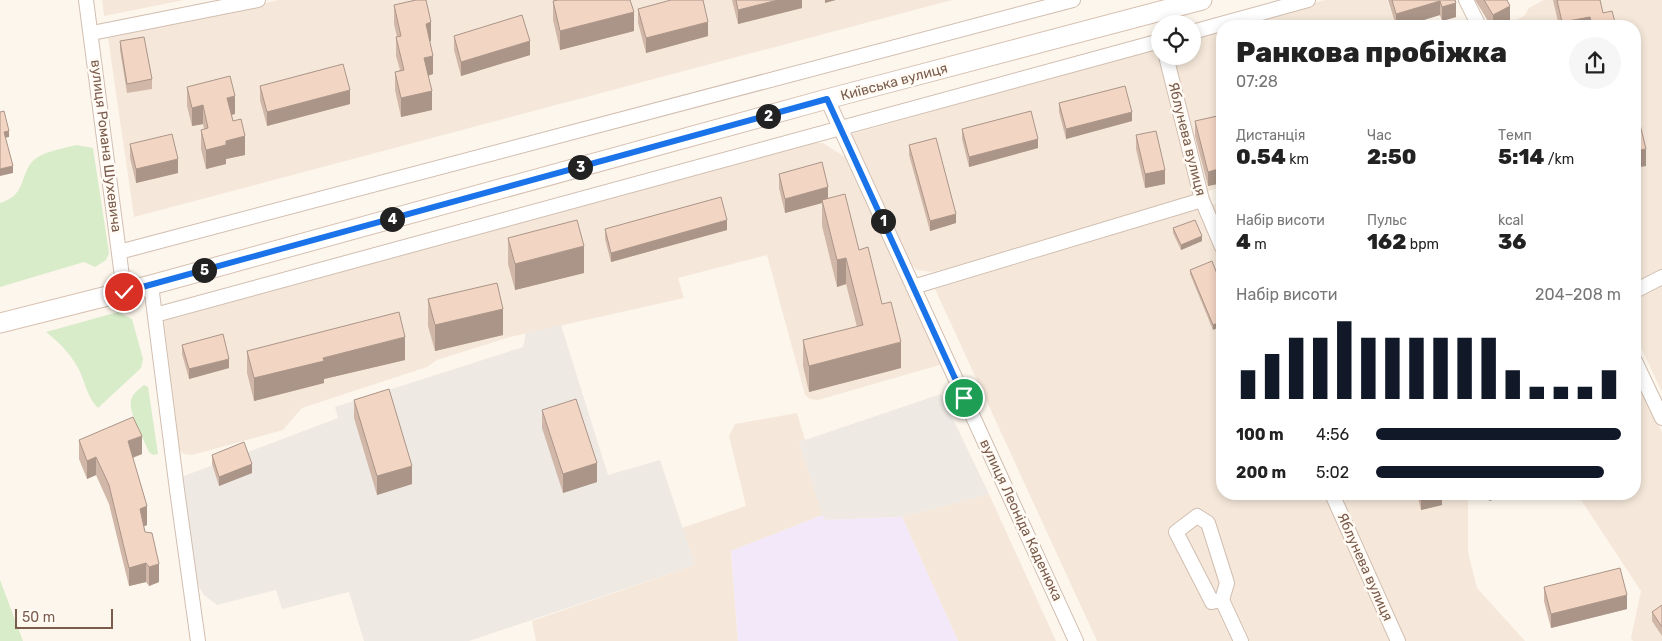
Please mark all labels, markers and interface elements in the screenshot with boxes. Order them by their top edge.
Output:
map controls [1151,15,1201,65]
button: locate [1151,15,1201,65]
text: Ранкова пробіжка [1236,36,1507,69]
button: share [1569,37,1621,89]
street label: вулиця Романа Шухевича [87,59,125,233]
street label: Київська вулиця [839,60,949,104]
text: 07:28 [1236,72,1278,91]
street label: Яблунева вулиця [1165,80,1209,198]
pin: 2 [756,104,780,128]
text: 2 [764,108,773,125]
text: Дистанція [1236,127,1305,144]
text: Час [1367,127,1392,144]
text: Темп [1498,127,1532,144]
text: 0.54 [1236,144,1286,169]
text: 2:50 [1367,144,1416,169]
text: 5:14 [1498,144,1544,169]
text: km [1286,151,1309,168]
text: /km [1544,151,1574,168]
pin: 3 [568,154,592,180]
text: 3 [576,159,585,176]
pin: 4 [380,206,404,232]
pin: 1 [870,208,896,234]
text: 4 [388,211,397,228]
text: Набір висоти [1236,212,1325,229]
text: Пульс [1367,212,1407,229]
text: kcal [1498,212,1524,229]
text: 1 [880,213,887,230]
text: 4 [1236,229,1251,254]
text: 162 [1367,229,1406,254]
text: 36 [1498,229,1526,254]
text: m [1251,236,1267,253]
text: bpm [1406,236,1439,253]
pin: 5 [192,258,216,282]
text: 5 [200,262,209,279]
pin [103,271,145,313]
icon: check [110,278,138,306]
text: Набір висоти [1236,285,1338,304]
text: 204–208 m [1535,285,1621,304]
pin [943,377,985,419]
icon: arrive [950,384,978,412]
text: 100 m [1236,425,1284,444]
text: 4:56 [1316,425,1349,444]
street label: вулиця Леоніда Каденюка [976,436,1066,604]
text: 200 m [1236,463,1286,482]
text: 5:02 [1316,463,1349,482]
street label: Яблунева вулиця [1334,510,1396,624]
scale bar [15,606,112,629]
text: 50 m [22,609,55,626]

